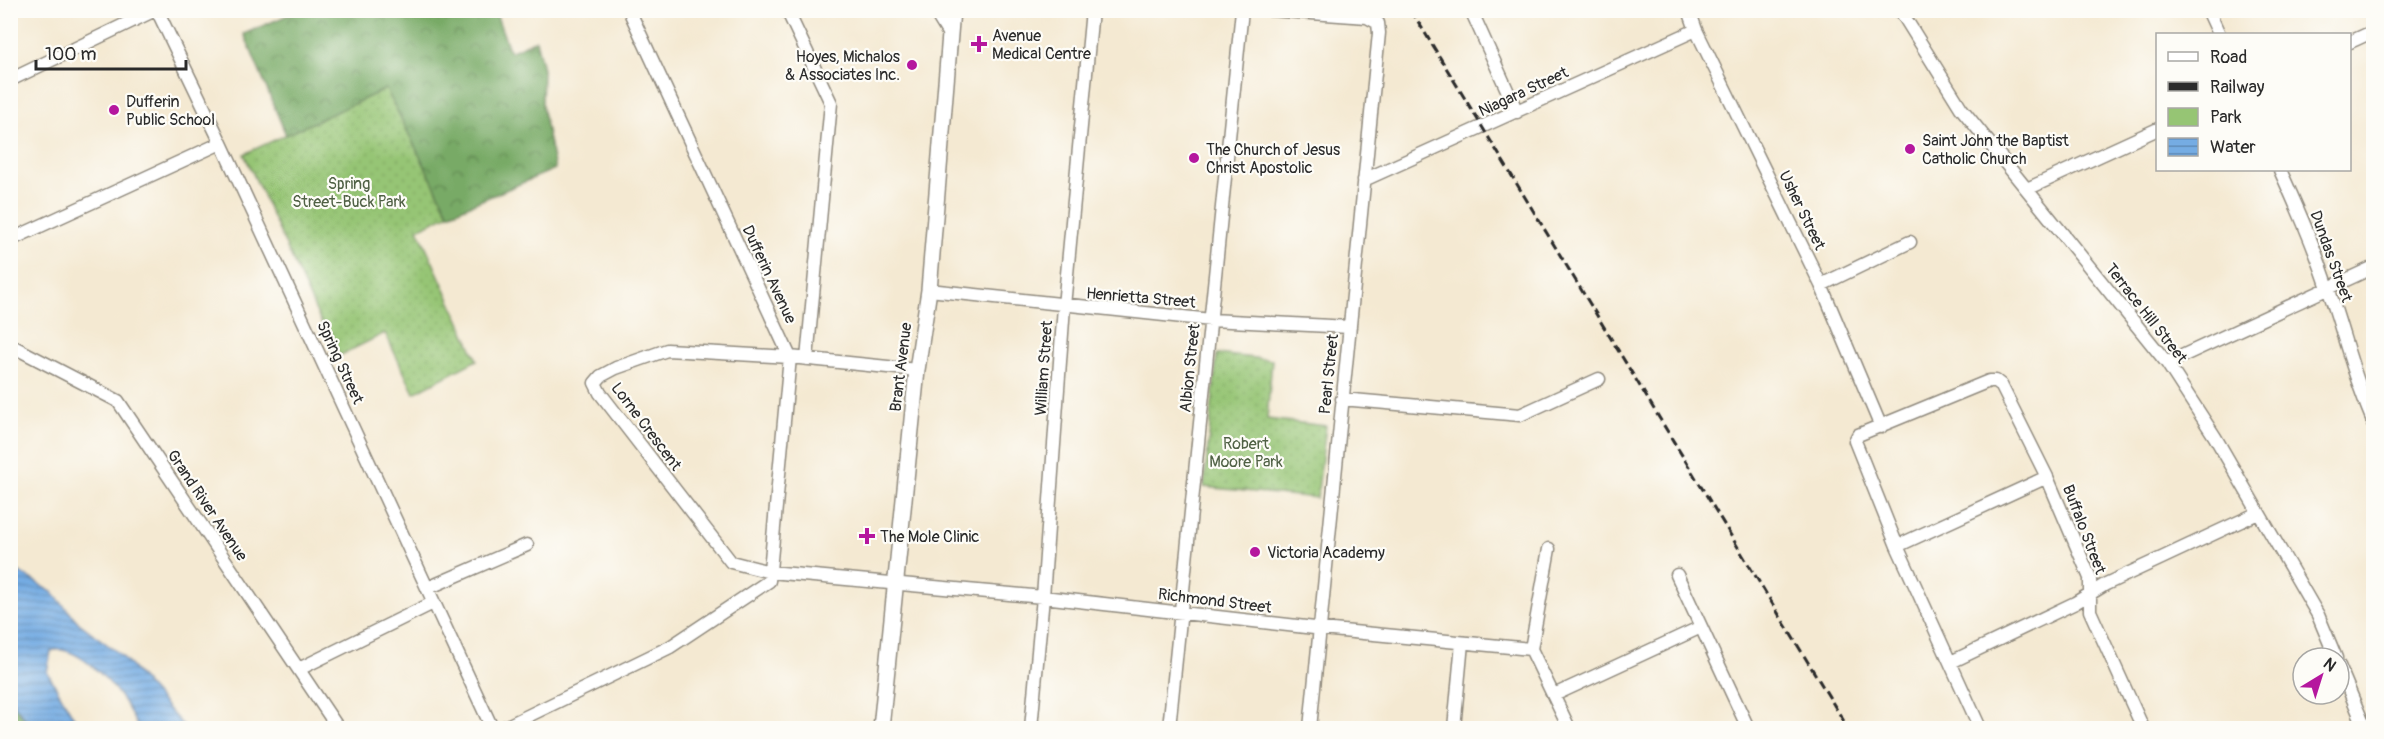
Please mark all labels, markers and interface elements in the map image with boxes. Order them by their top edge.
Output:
place label: Avenue Medical Centre [992,26,1091,64]
scale bar [36,33,186,71]
legend [2156,33,2351,171]
marker: Avenue Medical Centre [970,35,988,53]
text: 100 m [45,43,97,66]
text: Road [2210,46,2247,69]
place label: Hoyes, Michalos & Associates Inc. [785,47,900,85]
marker: Hoyes, Michalos & Associates Inc. [905,58,919,72]
street label: Niagara Street [1475,62,1572,121]
text: Railway [2210,76,2265,99]
place label: Dufferin Public School [126,92,215,130]
marker: Dufferin Public School [107,103,121,117]
text: Park [2210,106,2242,129]
place label: Saint John the Baptist Catholic Church [1922,131,2069,169]
text: Water [2210,136,2256,159]
place label: The Church of Jesus Christ Apostolic [1206,140,1340,178]
marker: Saint John the Baptist Catholic Church [1903,142,1917,156]
marker: The Church of Jesus Christ Apostolic [1187,151,1201,165]
street label: Usher Street [1774,168,1830,254]
park label: Spring Street-Buck Park [292,174,406,212]
street label: Dundas Street [2305,208,2357,305]
street label: Dufferin Avenue [738,222,801,327]
street label: Terrace Hill Street [2101,260,2192,368]
street label: Henrietta Street [1085,283,1197,313]
street label: Spring Street [312,318,368,408]
street label: William Street [1031,319,1057,416]
street label: Brant Avenue [886,321,916,413]
street label: Albion Street [1175,322,1205,414]
street label: Pearl Street [1315,332,1343,415]
street label: Lorne Crescent [607,379,686,475]
park label: Robert Moore Park [1209,434,1283,472]
street label: Grand River Avenue [163,446,252,565]
street label: Buffalo Street [2058,482,2110,577]
marker: The Mole Clinic [858,527,876,545]
place label: The Mole Clinic [880,527,979,547]
place label: Victoria Academy [1267,543,1385,563]
marker: Victoria Academy [1248,545,1262,559]
street label: Richmond Street [1157,584,1273,618]
north arrow [2291,646,2351,706]
text: N [2319,654,2340,676]

